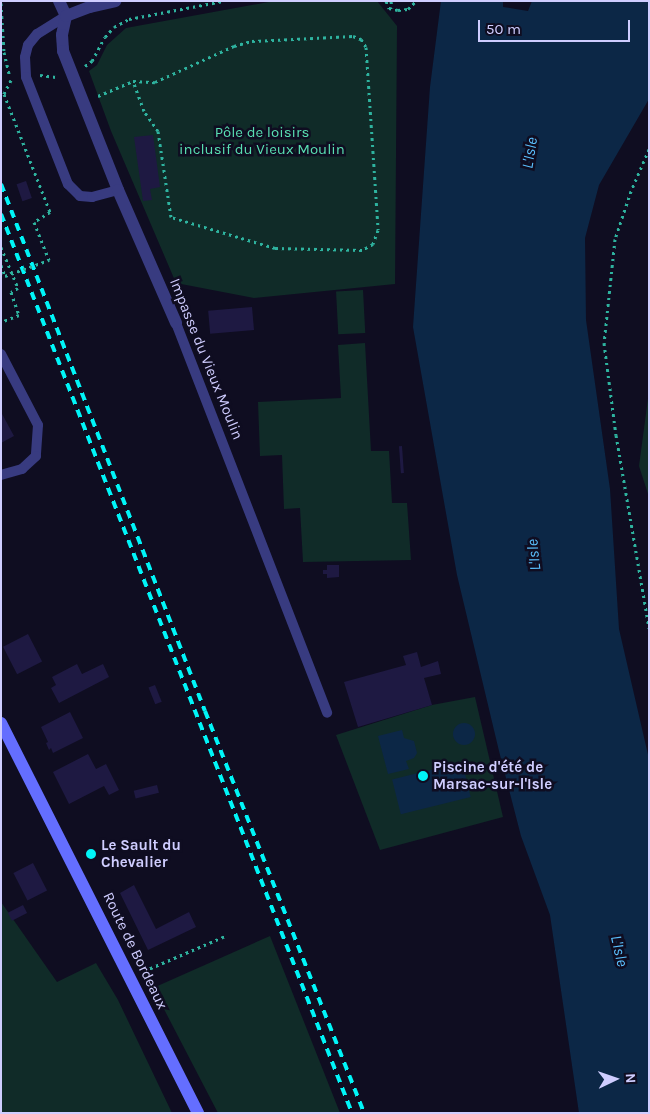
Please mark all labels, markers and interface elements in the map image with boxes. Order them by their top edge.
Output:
scale bar [480,10,632,42]
text: 50 m [486,20,521,38]
park label: Pôle de loisirs inclusif du Vieux Moulin [179,123,345,158]
water label: L'Isle [518,136,542,170]
street label: Impasse du Vieux Moulin [165,276,247,442]
water label: L'Isle [523,538,545,572]
place label: Piscine d'été de Marsac-sur-l'Isle [433,758,552,793]
marker: Piscine d'été de Marsac-sur-l'Isle [417,770,429,782]
place label: Le Sault du Chevalier [101,836,181,871]
marker: Le Sault du Chevalier [85,848,97,860]
street label: Route de Bordeaux [99,890,171,1012]
water label: L'Isle [606,933,632,969]
north arrow [590,1054,640,1104]
text: N [622,1073,639,1084]

